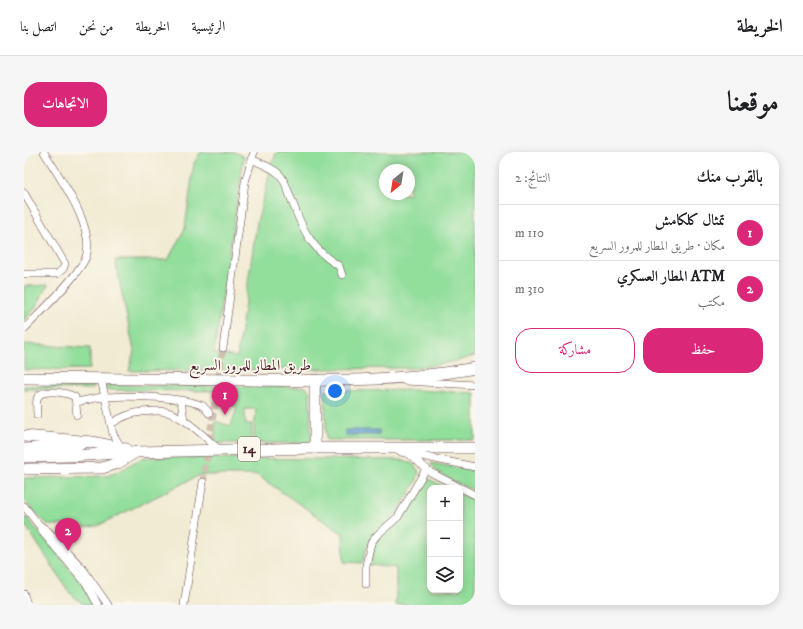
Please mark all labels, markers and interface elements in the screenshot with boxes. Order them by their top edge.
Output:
text: الخريطة [737,15,783,38]
text: اتصل بنا [20,18,57,36]
text: من نحن [79,18,114,36]
text: الخريطة [136,18,170,36]
text: الرئيسية [192,18,225,36]
button: الاتجاهات [24,82,107,127]
text: موقعنا [727,85,779,120]
north arrow [379,164,415,200]
text: بالقرب منك [697,166,763,188]
text: النتائج: 2 [515,170,550,186]
text: تمثال كلكامش [655,211,725,230]
text: 110 m [515,225,544,241]
text: 1 [748,225,752,241]
text: مكان · طريق المطار للمرور السريع [589,238,725,254]
text: ATM المطار العسكري [617,267,725,286]
text: 310 m [515,281,544,297]
text: 2 [747,281,753,297]
text: مكتب [698,294,725,310]
button: مشاركة [515,328,635,373]
button: حفظ [643,328,763,373]
street label: طريق المطار للمرور السريع [189,356,311,379]
your location [325,381,345,401]
pin: 1 [212,382,238,415]
road number: 14 [238,437,260,461]
map controls [427,485,463,593]
button: + [427,485,463,521]
pin: 2 [55,518,81,551]
button: − [427,521,463,557]
button: layers [427,557,463,593]

